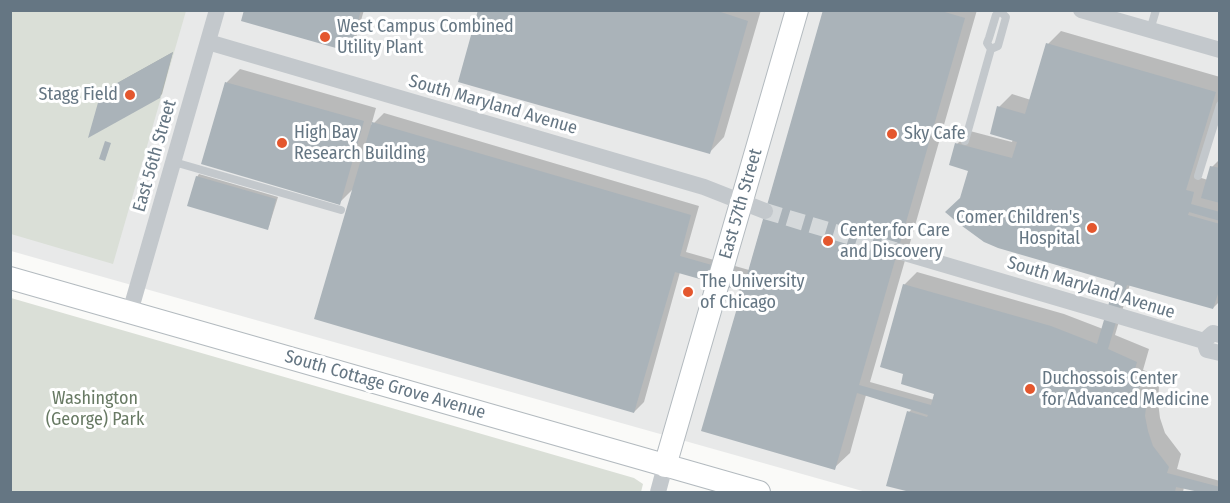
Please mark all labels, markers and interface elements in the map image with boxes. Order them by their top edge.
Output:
place label: West Campus Combined Utility Plant [337,16,514,58]
marker: West Campus Combined Utility Plant [318,30,332,44]
street label: South Maryland Avenue [406,71,580,139]
place label: Stagg Field [38,84,118,106]
marker: Stagg Field [123,88,137,102]
street label: East 56th Street [129,97,181,215]
place label: High Bay Research Building [294,122,425,164]
place label: Sky Cafe [904,123,966,145]
marker: Sky Cafe [885,127,899,141]
marker: High Bay Research Building [275,136,289,150]
street label: East 57th Street [715,146,767,262]
place label: Comer Children's Hospital [956,207,1080,250]
place label: Center for Care and Discovery [840,220,950,262]
marker: Comer Children's Hospital [1085,221,1099,235]
marker: Center for Care and Discovery [821,234,835,248]
street label: South Maryland Avenue [1005,252,1177,324]
place label: The University of Chicago [700,271,804,314]
marker: The University of Chicago [681,285,695,299]
street label: South Cottage Grove Avenue [282,346,488,424]
place label: Duchossois Center for Advanced Medicine [1042,368,1209,410]
marker: Duchossois Center for Advanced Medicine [1023,382,1037,396]
park label: Washington (George) Park [46,388,144,430]

